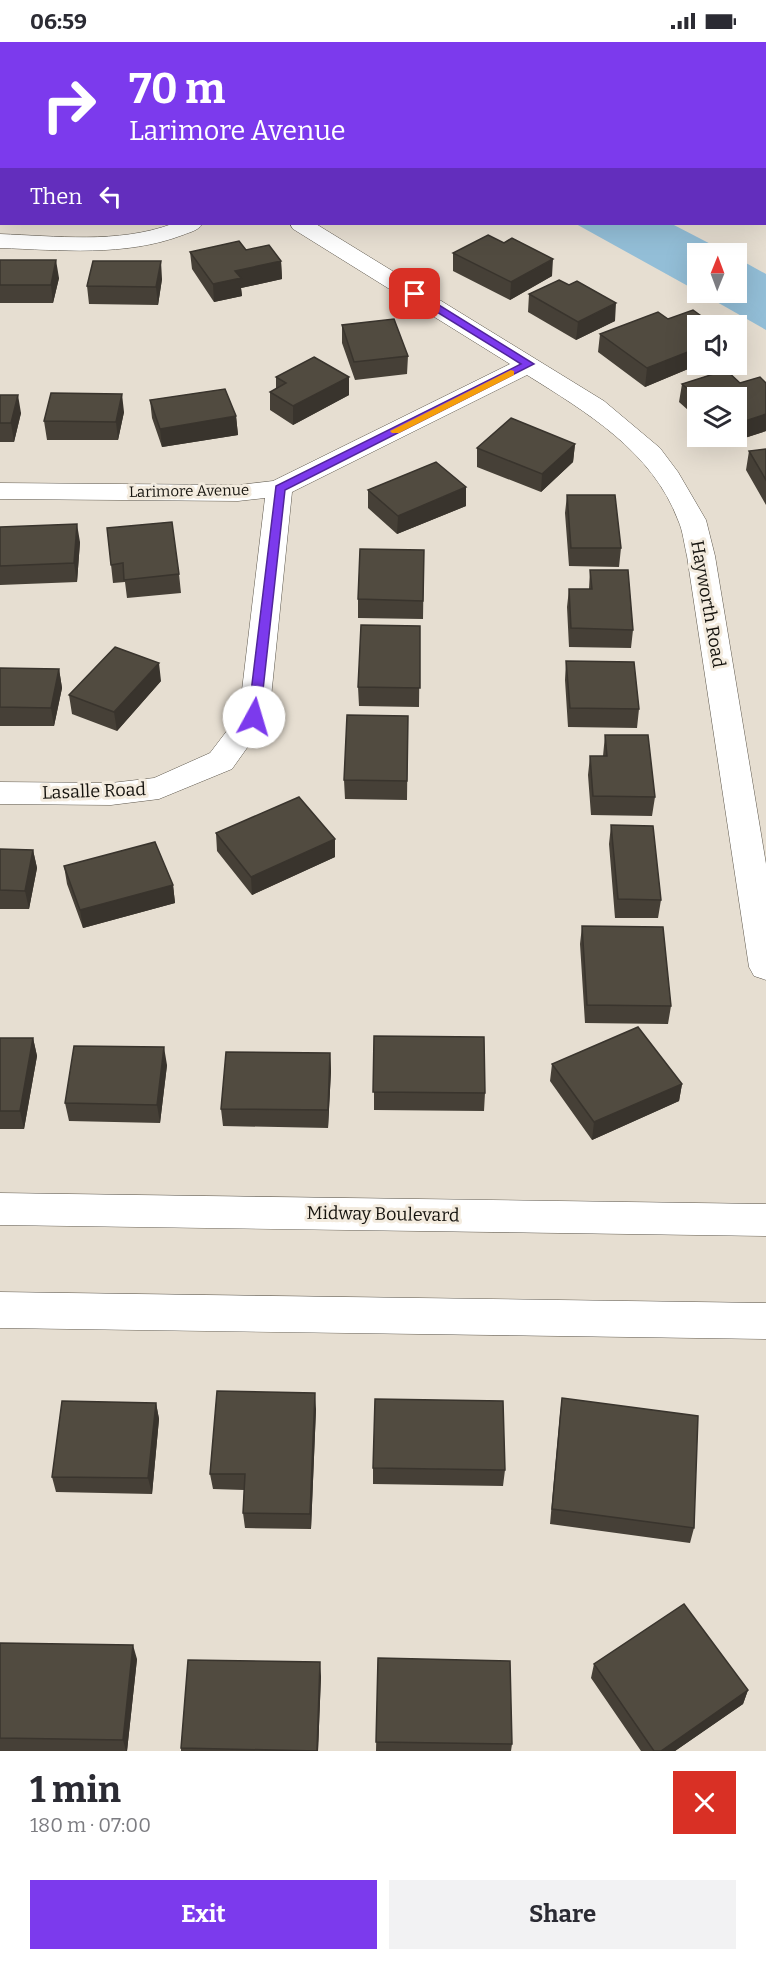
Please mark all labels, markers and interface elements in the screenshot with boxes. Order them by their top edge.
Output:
text: 06:59 [30,8,87,35]
text: 70 m [129,64,225,114]
icon: right [30,66,108,144]
text: Larimore Avenue [129,115,346,147]
icon: left [94,180,127,213]
text: Then [30,183,82,210]
north arrow [687,243,747,303]
map controls [687,243,747,447]
pin [389,268,440,319]
icon: arrive [398,277,431,310]
button: sound [687,315,747,375]
button: layers [687,387,747,447]
street label: Larimore Avenue [129,481,249,501]
street label: Hayworth Road [686,539,730,670]
position arrow [222,685,286,749]
street label: Lasalle Road [42,778,147,804]
street label: Midway Boulevard [306,1202,460,1226]
text: 1 min [30,1768,121,1812]
button: close [673,1771,736,1834]
text: 180 m · 07:00 [30,1813,151,1837]
button: Exit [30,1880,377,1949]
button: Share [389,1880,736,1949]

